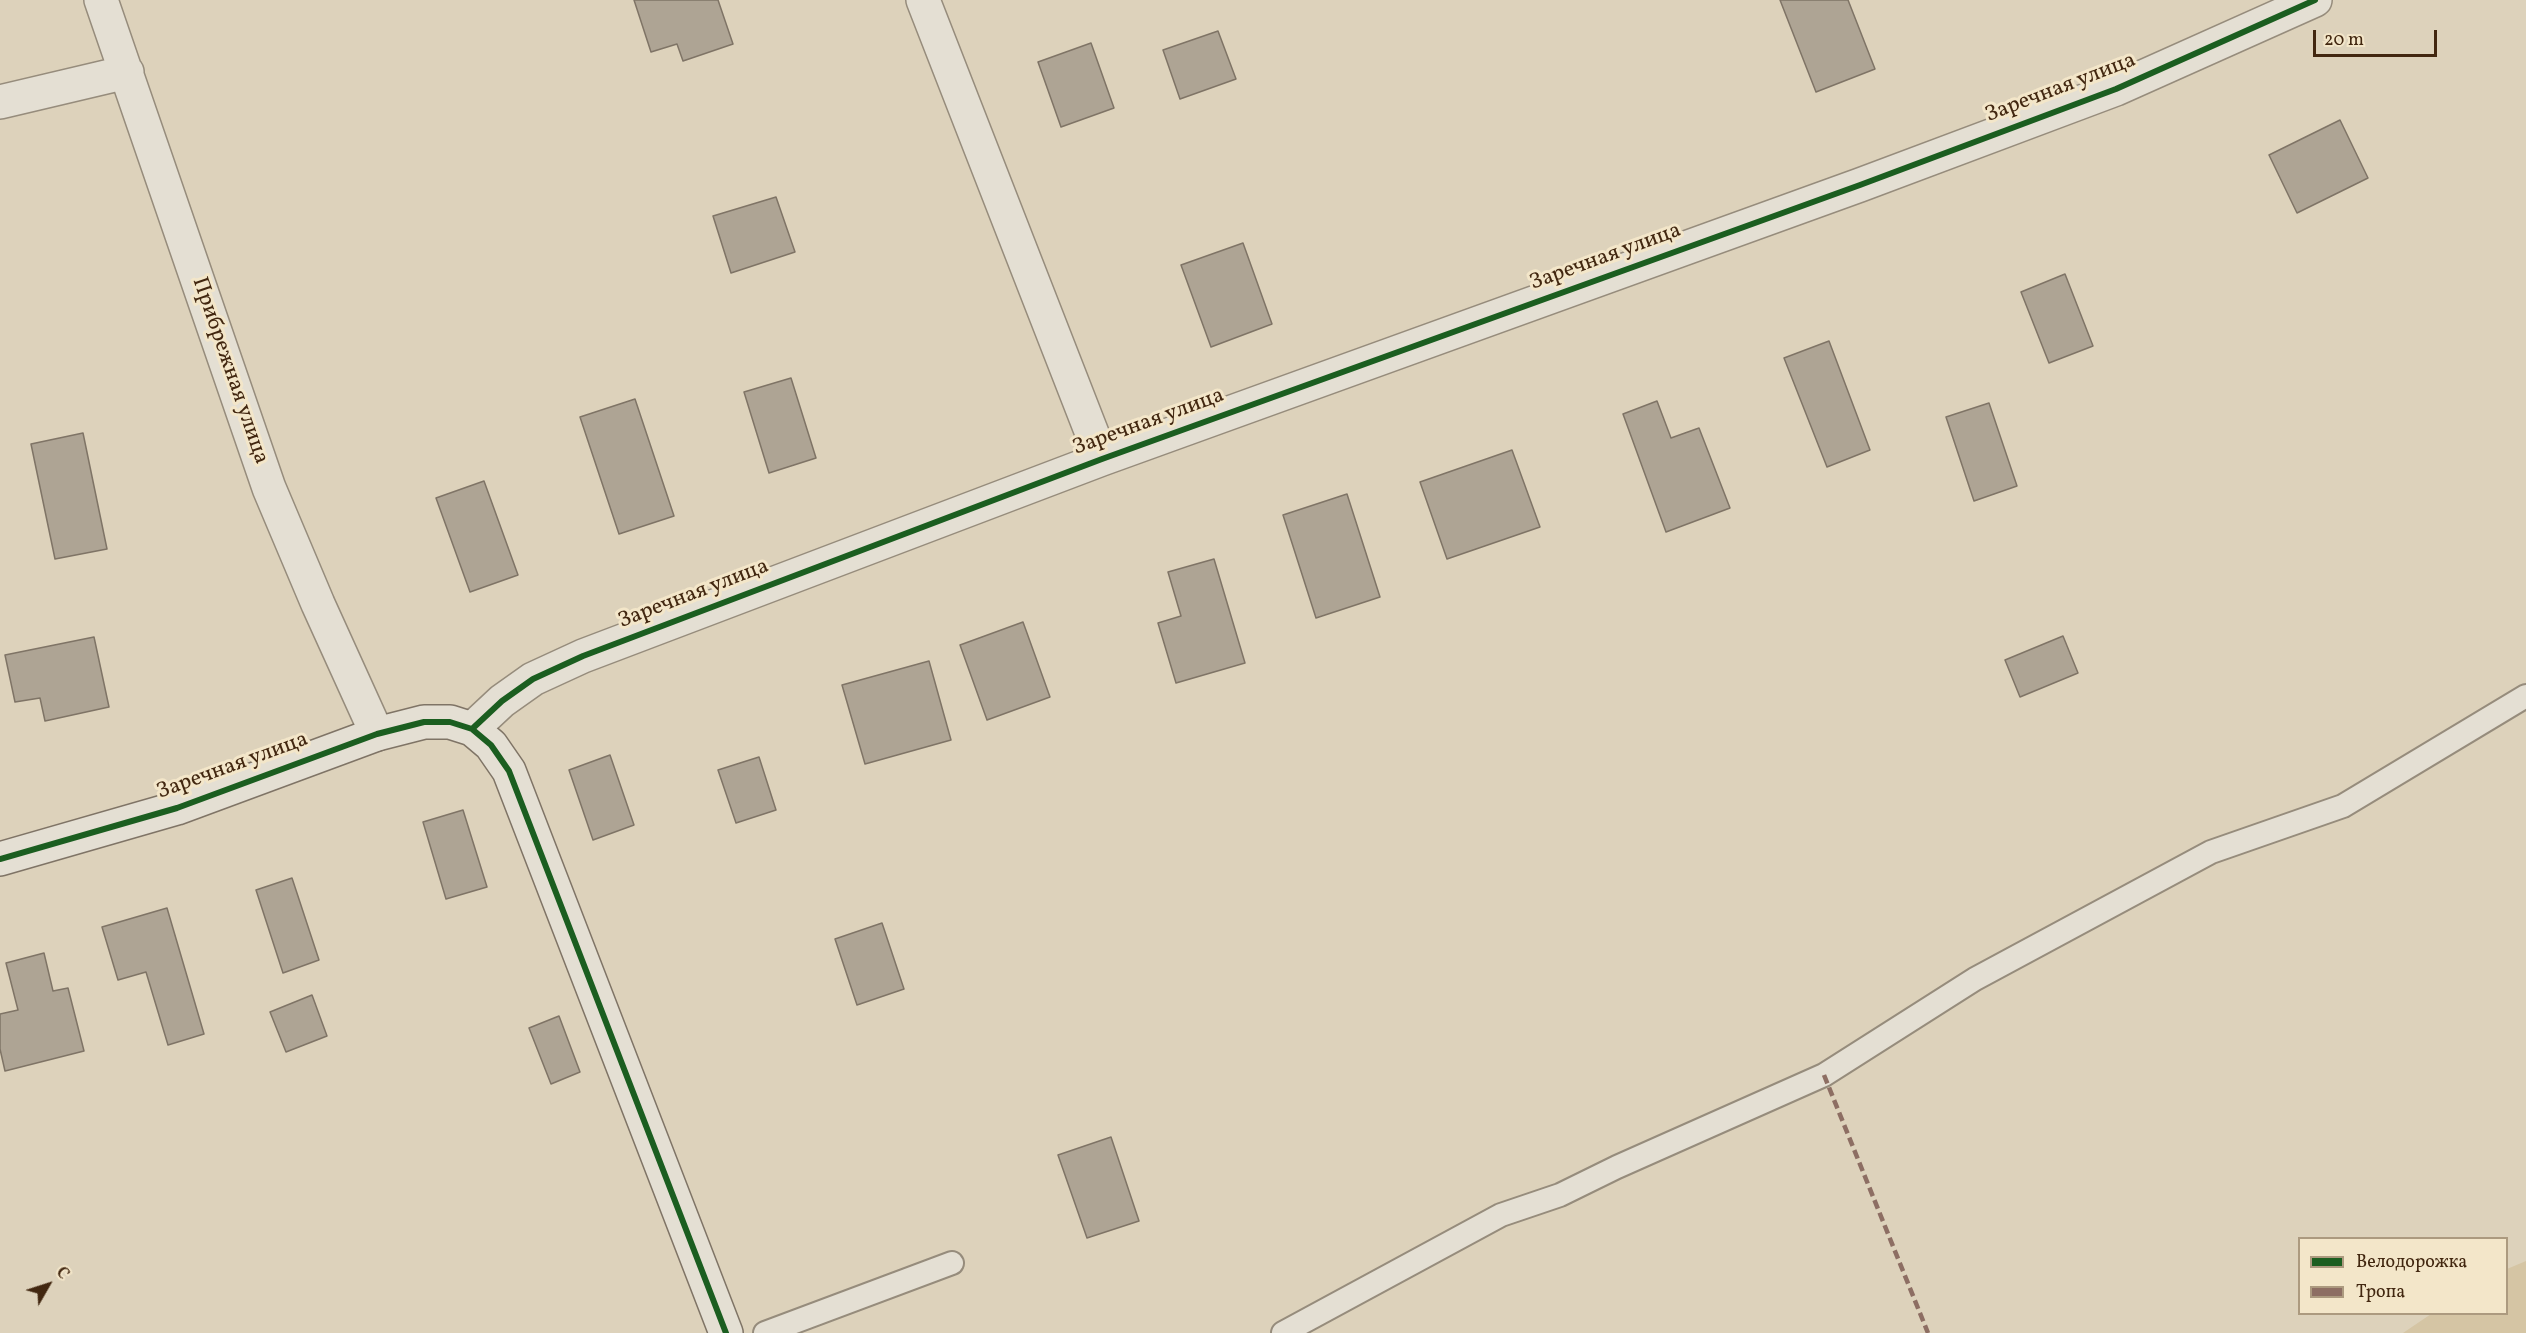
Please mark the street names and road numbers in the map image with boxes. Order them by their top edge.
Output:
street label: Заречная улица [1982,48,2140,130]
street label: Заречная улица [1527,218,1685,298]
street label: Прибрежная улица [185,274,273,468]
street label: Заречная улица [1070,383,1228,463]
street label: Заречная улица [615,554,773,636]
street label: Заречная улица [154,727,312,807]

